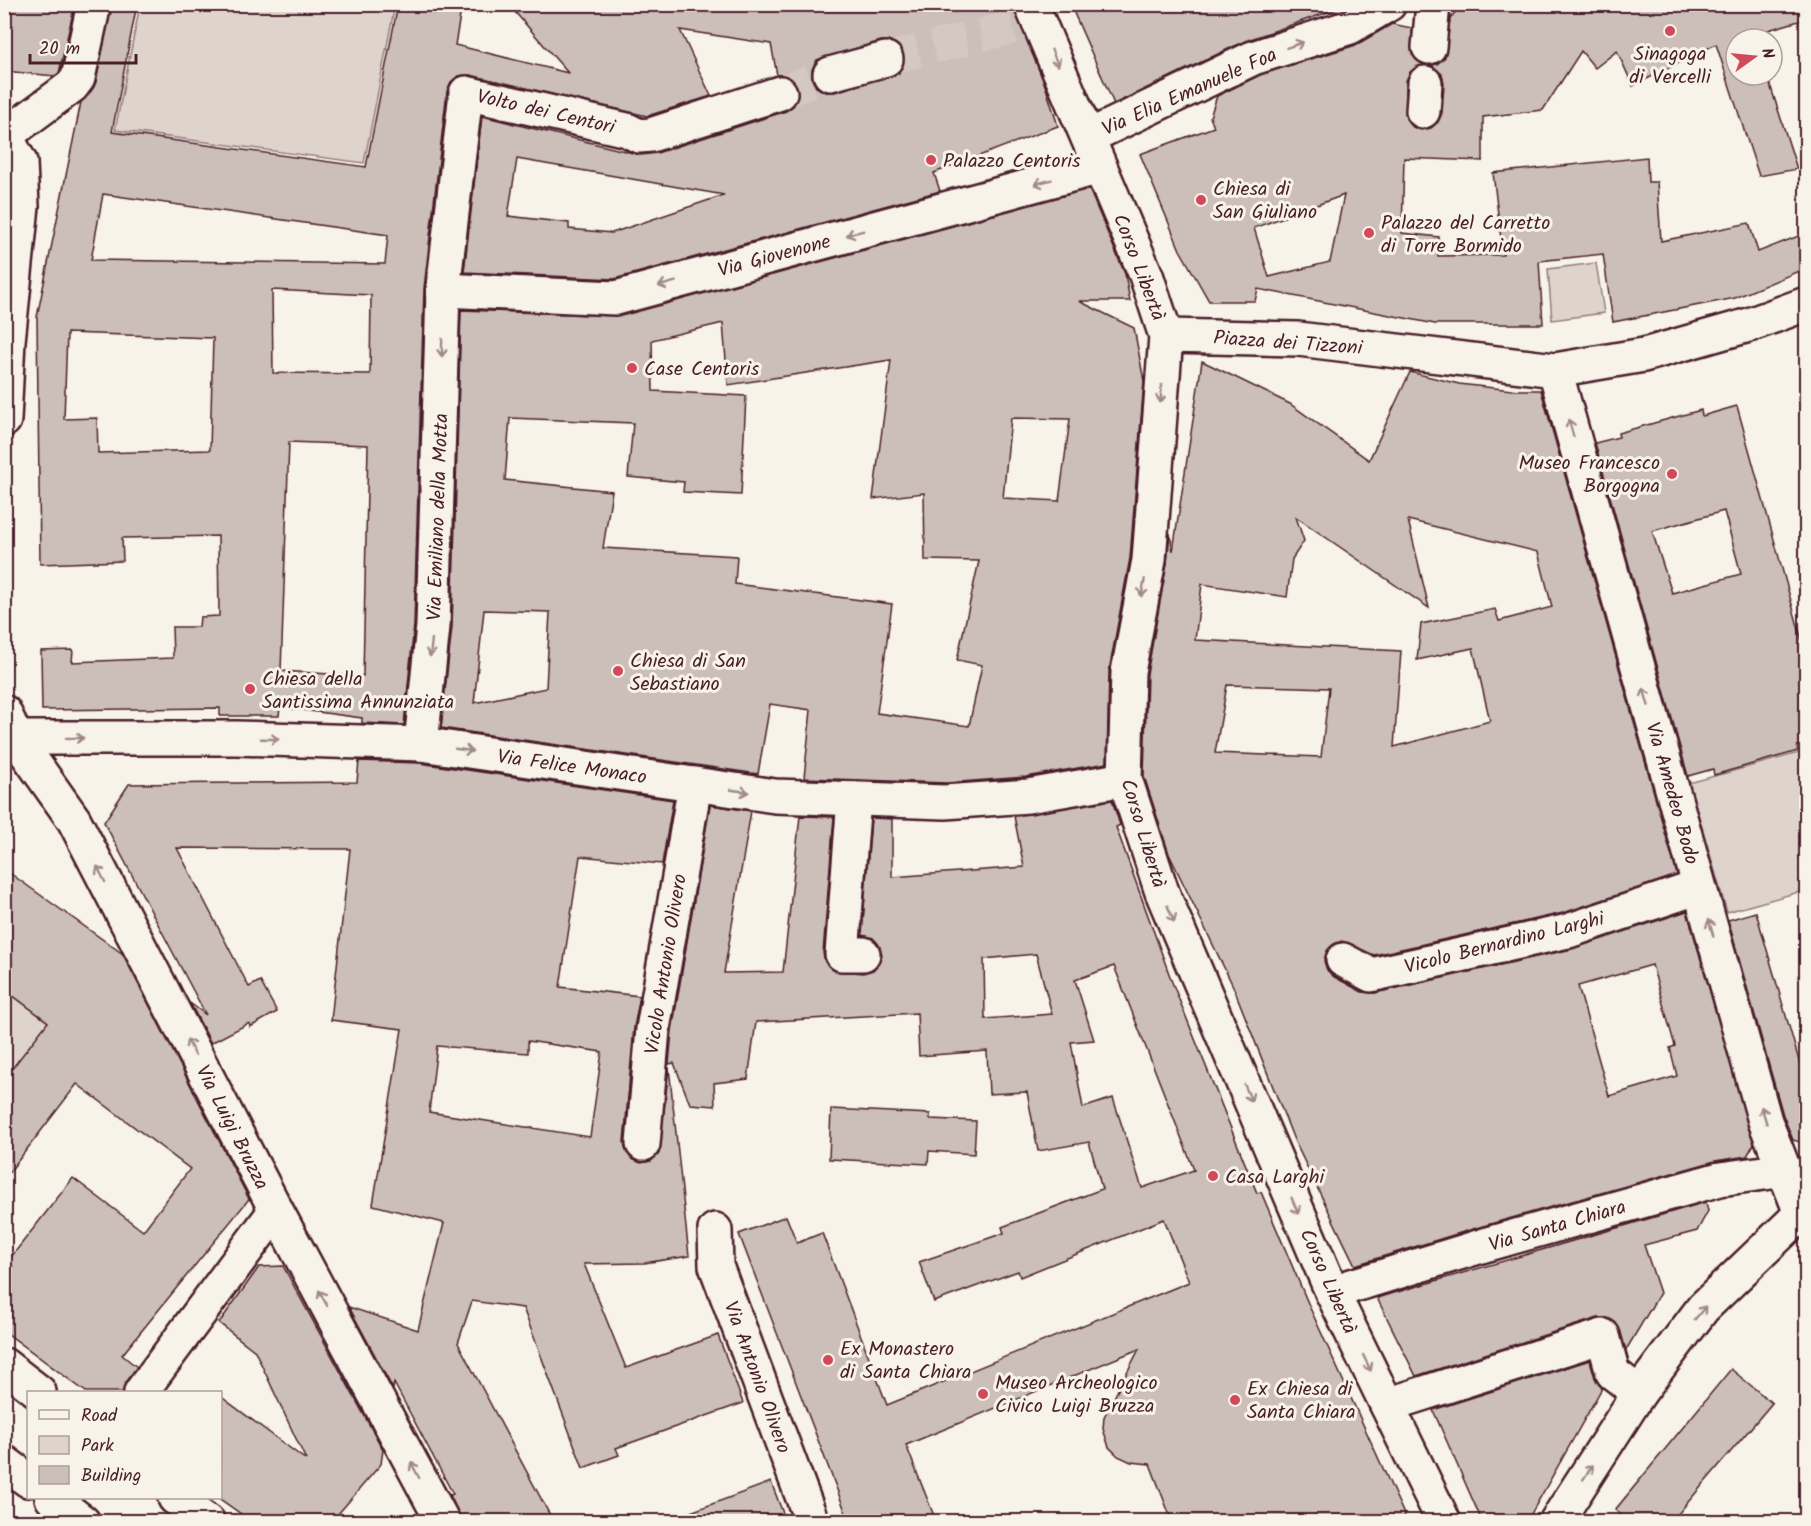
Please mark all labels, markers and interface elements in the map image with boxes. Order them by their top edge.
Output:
marker: Sinagoga di Vercelli [1663,24,1677,38]
scale bar [30,27,136,65]
north arrow [1724,27,1784,87]
text: 20 m [39,35,80,64]
one-way arrow [1285,39,1304,50]
place label: Sinagoga di Vercelli [1629,39,1712,94]
street label: Via Elia Emanuele Foa [1097,40,1283,146]
text: N [1754,45,1780,62]
one-way arrow [1050,49,1061,67]
street label: Volto dei Centori [473,81,619,145]
place label: Palazzo Centoris [943,146,1081,178]
marker: Palazzo Centoris [924,153,938,167]
place label: Chiesa di San Giuliano [1213,174,1317,229]
one-way arrow [1034,177,1053,189]
marker: Chiesa di San Giuliano [1194,193,1208,207]
place label: Palazzo del Carretto di Torre Bormido [1381,208,1550,263]
street label: Corso Libertà [1103,210,1173,326]
marker: Palazzo del Carretto di Torre Bormido [1362,226,1376,240]
street label: Via Giovenone [715,227,835,287]
one-way arrow [846,228,865,240]
one-way arrow [657,279,676,290]
street label: Piazza dei Tizzoni [1212,323,1365,365]
one-way arrow [436,338,448,358]
place label: Case Centoris [644,354,760,386]
marker: Case Centoris [625,361,639,375]
one-way arrow [1155,384,1166,403]
street label: Via Emiliano della Motta [419,413,459,621]
one-way arrow [1565,419,1576,438]
place label: Museo Francesco Borgogna [1519,448,1660,503]
marker: Museo Francesco Borgogna [1665,467,1679,481]
one-way arrow [1137,578,1148,597]
one-way arrow [425,638,436,658]
place label: Chiesa di San Sebastiano [630,646,746,701]
place label: Chiesa della Santissima Annunziata [262,664,454,719]
marker: Chiesa di San Sebastiano [611,664,625,678]
marker: Chiesa della Santissima Annunziata [243,682,257,696]
one-way arrow [1640,688,1651,707]
street label: Via Amedeo Bodo [1635,719,1707,869]
one-way arrow [64,732,84,744]
one-way arrow [259,733,279,744]
street label: Via Felice Monaco [495,742,649,794]
one-way arrow [454,745,473,756]
street label: Corso Libertà [1110,775,1174,892]
one-way arrow [730,786,749,797]
one-way arrow [95,865,107,883]
street label: Vicolo Antonio Olivero [637,872,697,1057]
street label: Vicolo Bernardino Larghi [1401,903,1609,984]
one-way arrow [1166,904,1177,923]
one-way arrow [1705,918,1716,937]
one-way arrow [185,1038,196,1056]
street label: Via Luigi Bruzza [186,1060,276,1196]
one-way arrow [1242,1084,1254,1102]
one-way arrow [1758,1106,1769,1125]
place label: Casa Larghi [1225,1162,1325,1194]
marker: Casa Larghi [1206,1169,1220,1183]
street label: Via Santa Chiara [1485,1192,1630,1262]
one-way arrow [1290,1196,1301,1214]
street label: Corso Libertà [1290,1224,1365,1340]
one-way arrow [317,1290,329,1307]
street label: Via Antonio Olivero [714,1297,799,1458]
one-way arrow [1693,1305,1706,1321]
place label: Ex Monastero di Santa Chiara [840,1334,971,1389]
marker: Ex Monastero di Santa Chiara [821,1353,835,1367]
one-way arrow [1361,1354,1373,1372]
place label: Museo Archeologico Civico Luigi Bruzza [995,1368,1158,1423]
place label: Ex Chiesa di Santa Chiara [1247,1374,1356,1429]
marker: Museo Archeologico Civico Luigi Bruzza [976,1387,990,1401]
legend [27,1391,222,1499]
marker: Ex Chiesa di Santa Chiara [1228,1393,1242,1407]
text: Road [81,1402,118,1431]
text: Park [81,1432,114,1461]
text: Building [81,1462,141,1491]
one-way arrow [409,1462,421,1479]
one-way arrow [1582,1464,1594,1481]

